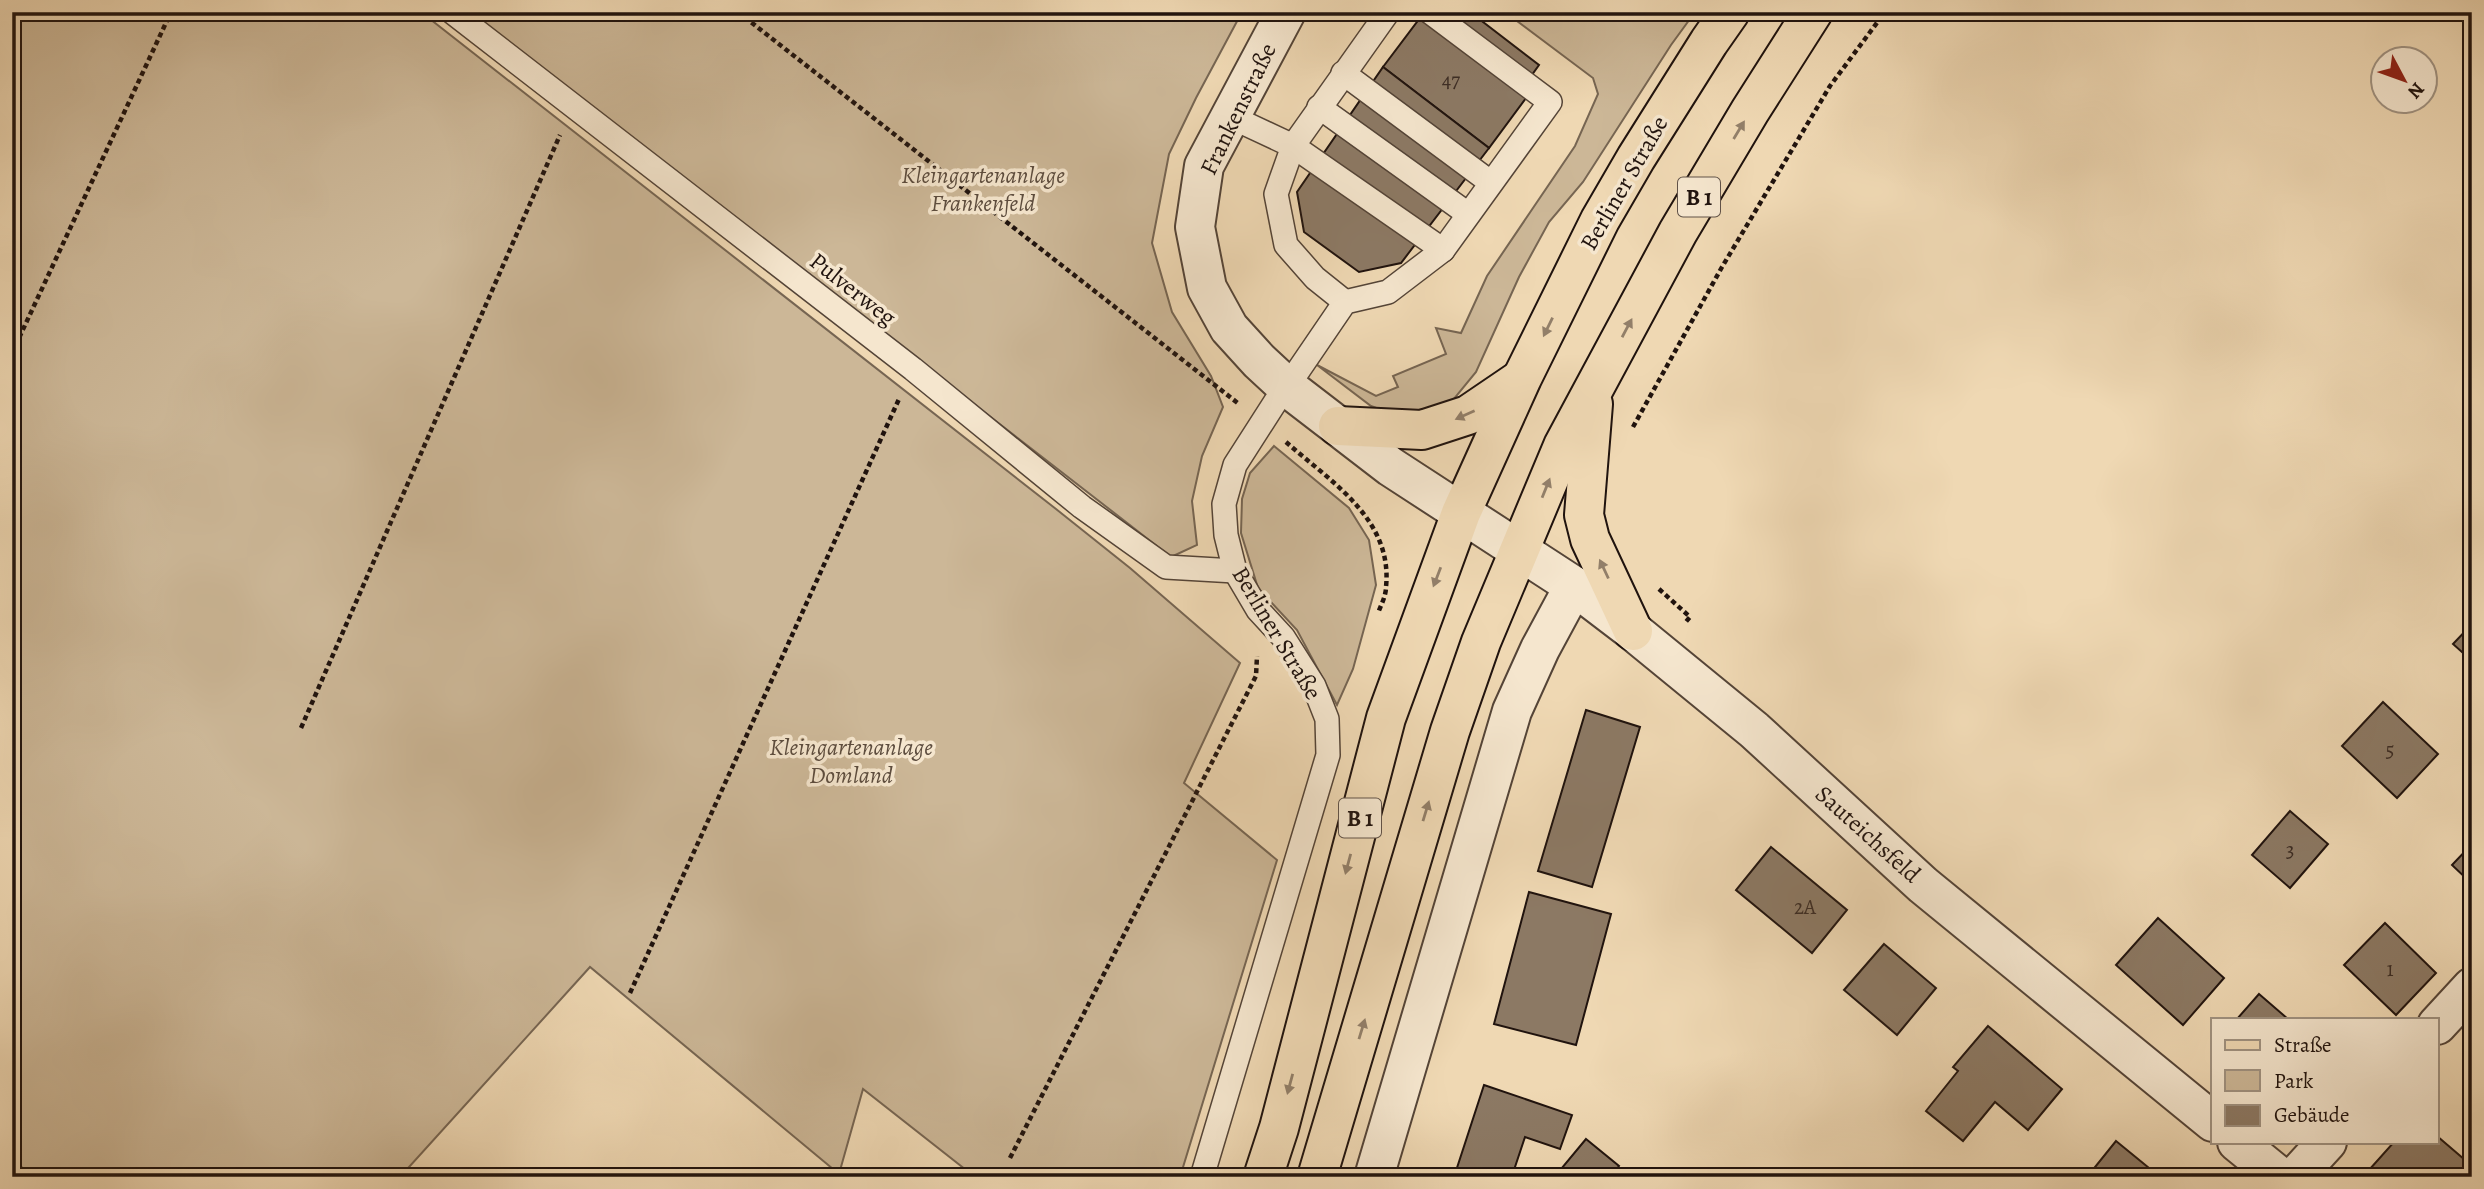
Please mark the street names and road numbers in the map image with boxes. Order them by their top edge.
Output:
street label: Frankenstraße [1192,38,1284,180]
street label: Berliner Straße [1573,110,1675,256]
road number: B 1 [1678,178,1720,216]
street label: Pulverweg [803,245,903,333]
street label: Berliner Straße [1225,560,1329,706]
street label: Sauteichsfeld [1808,778,1928,890]
road number: B 1 [1339,798,1381,838]

